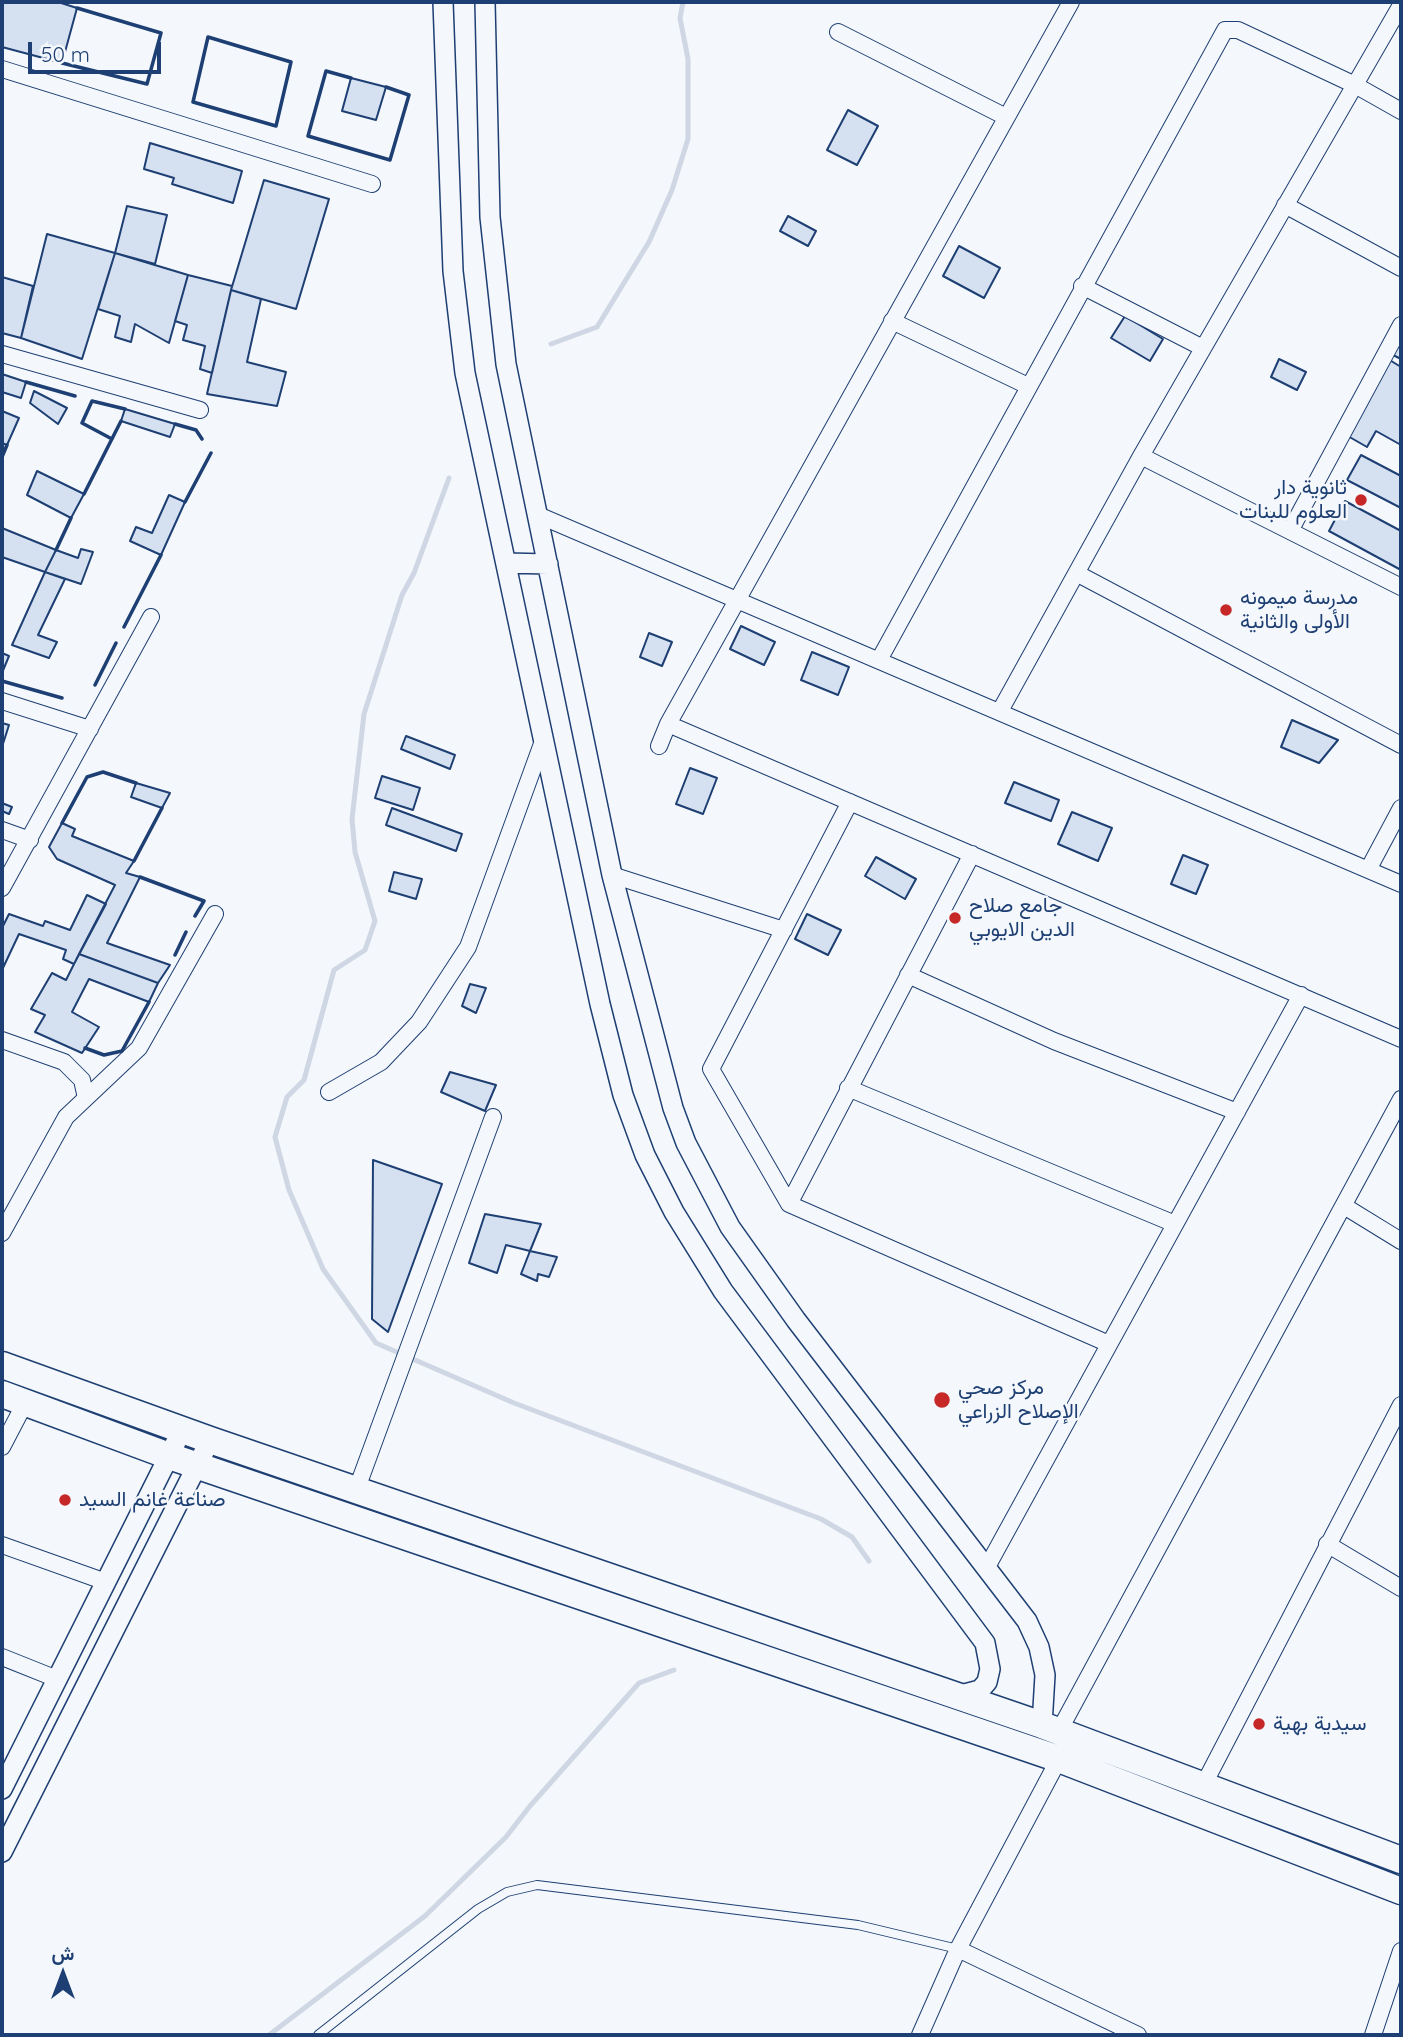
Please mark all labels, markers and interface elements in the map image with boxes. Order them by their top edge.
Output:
scale bar [32,28,164,72]
text: 50 m [41,41,90,67]
place label: ثانوية دار العلوم للبنات [1239,475,1347,525]
marker: ثانوية دار العلوم للبنات [1353,492,1369,508]
place label: مدرسة ميمونه الأولى والثانية [1240,585,1358,635]
marker: مدرسة ميمونه الأولى والثانية [1218,602,1234,618]
place label: جامع صلاح الدين الايوبي [969,893,1075,943]
marker: جامع صلاح الدين الايوبي [947,910,963,926]
place label: مركز صحي الإصلاح الزراعي [958,1375,1079,1425]
marker: مركز صحي الإصلاح الزراعي [932,1390,952,1410]
place label: صناعة غانم السيد [79,1487,226,1513]
marker: صناعة غانم السيد [57,1492,73,1508]
place label: سيدية بهية [1273,1711,1367,1737]
marker: سيدية بهية [1251,1716,1267,1732]
north arrow [28,1939,98,2009]
text: ش [52,1941,74,1965]

